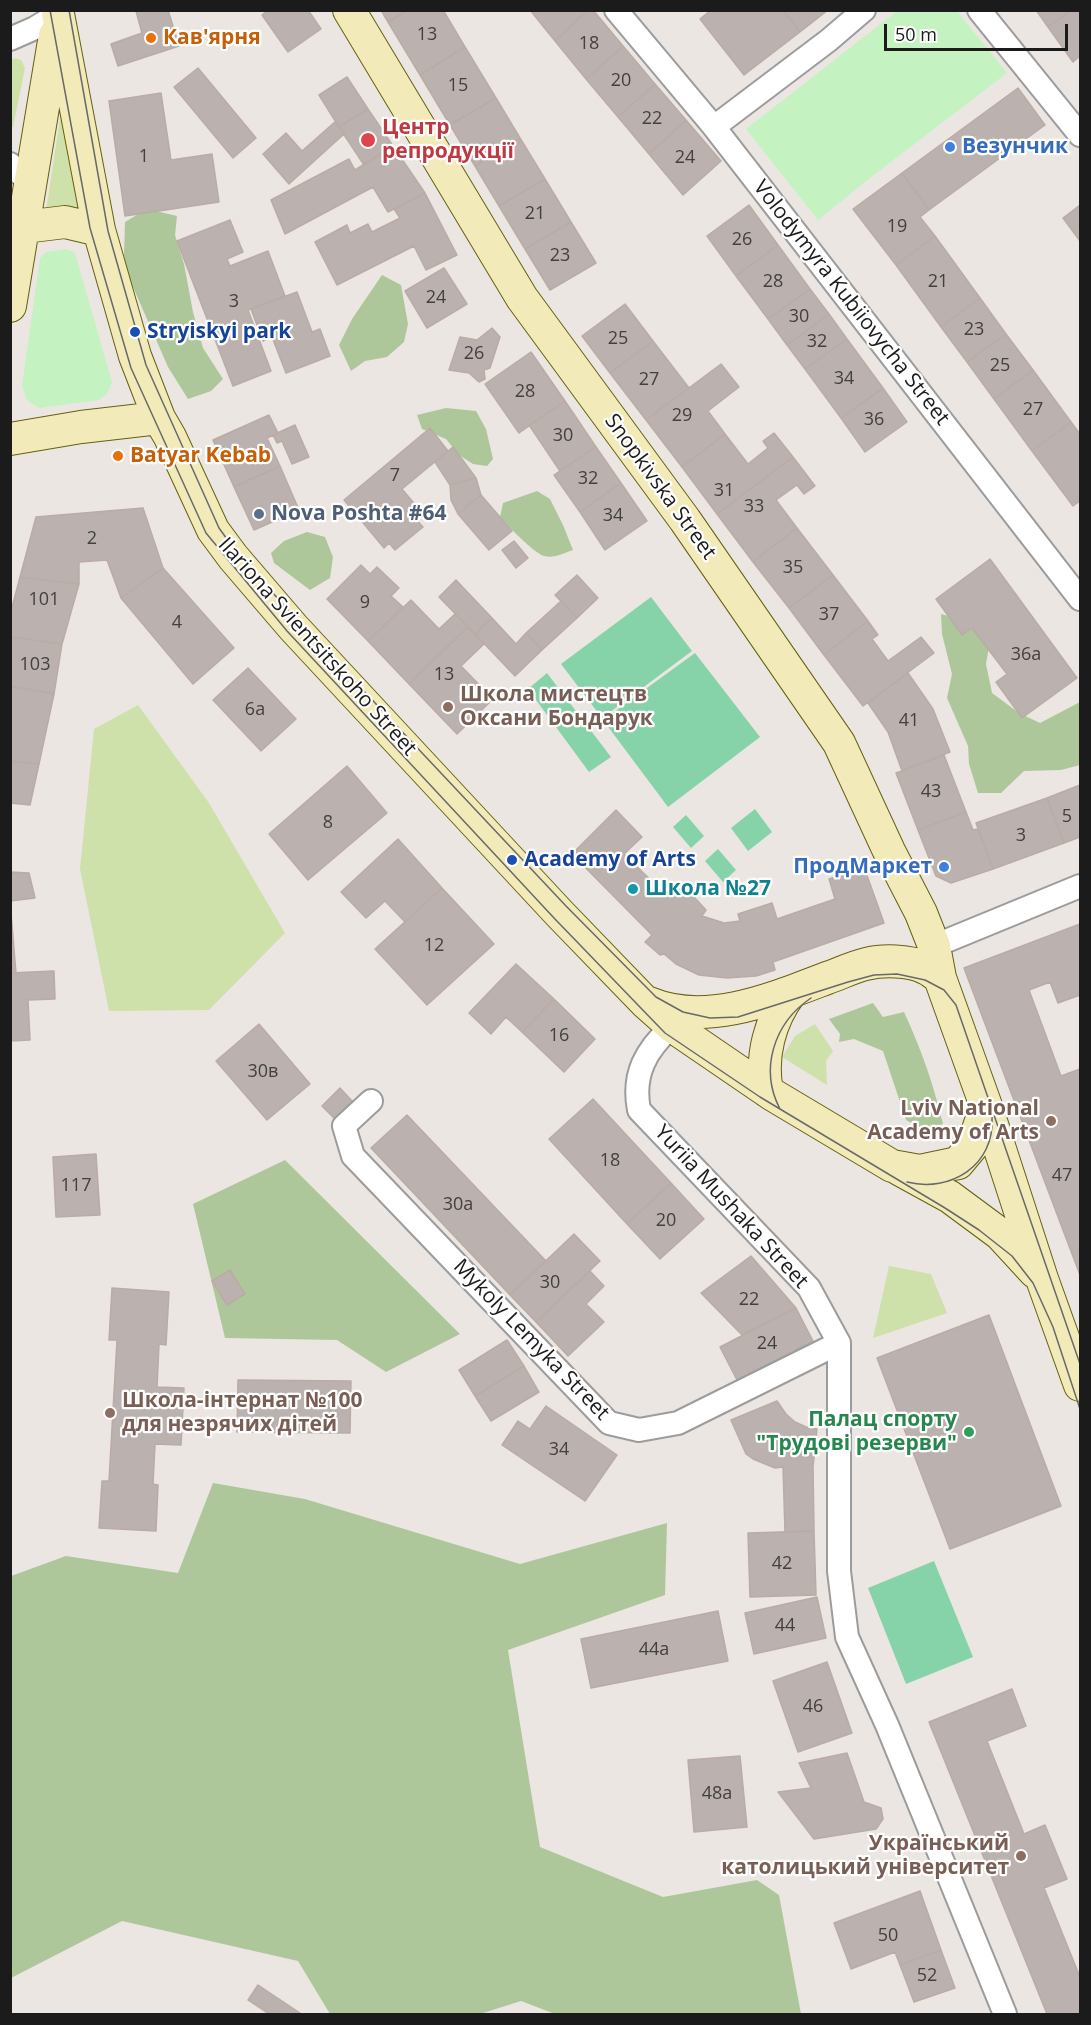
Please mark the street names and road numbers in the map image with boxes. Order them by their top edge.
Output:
street label: Volodymyra Kubiiovycha Street [748,176,954,430]
street label: Snopkivska Street [599,409,721,565]
street label: Ilariona Svientsitskoho Street [212,533,422,761]
street label: Yuriia Mushaka Street [649,1120,813,1294]
street label: Mykoly Lemyka Street [448,1254,614,1426]

